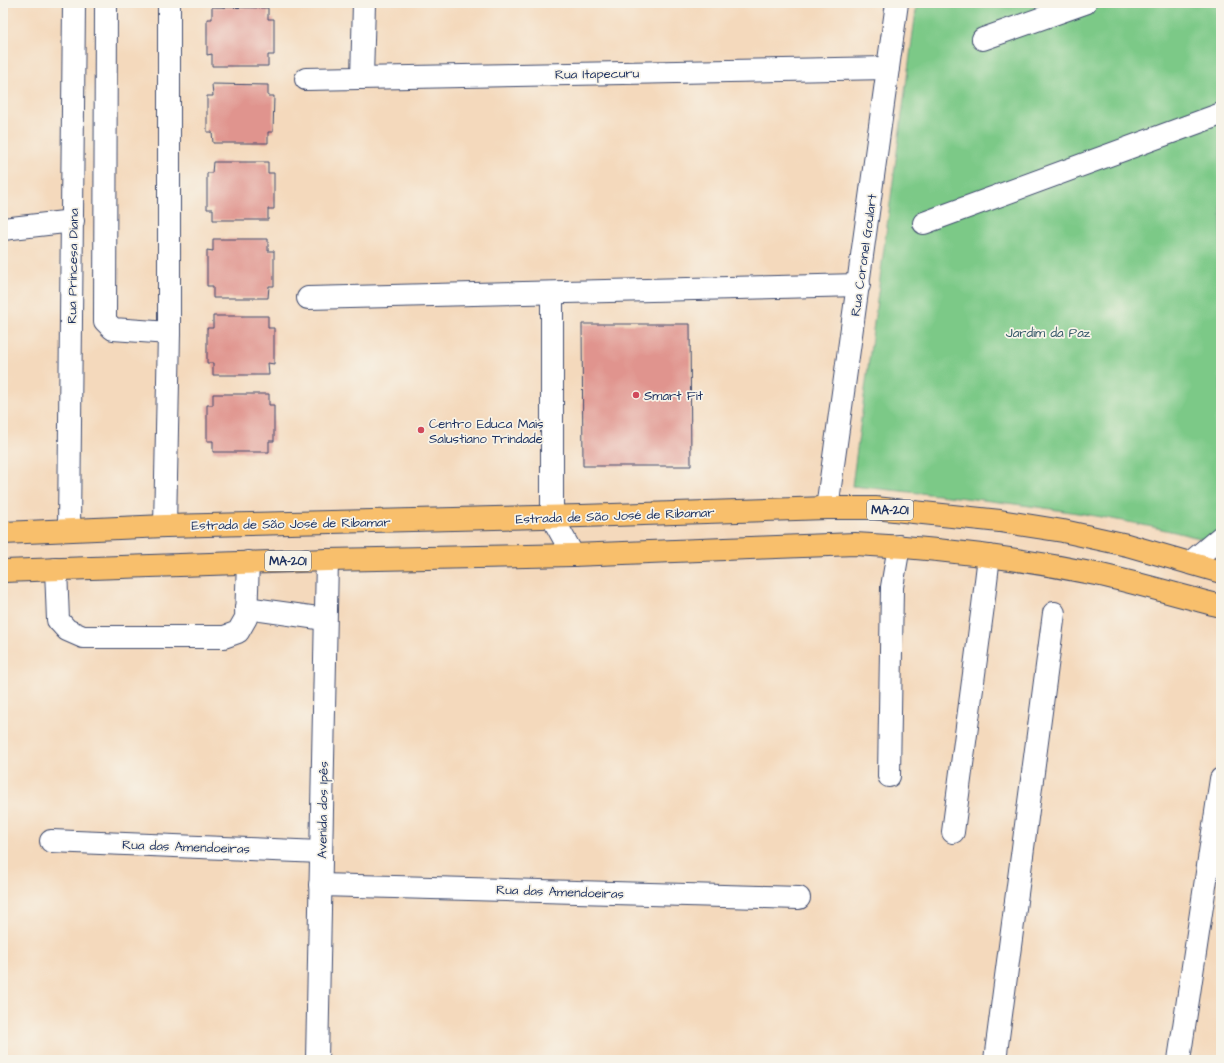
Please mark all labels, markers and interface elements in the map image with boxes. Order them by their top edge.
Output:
street label: Rua Itapecuru [555,64,640,84]
street label: Rua Coronel Goulart [846,192,882,318]
street label: Rua Princesa Diana [63,208,83,324]
park label: Jardim da Paz [1006,324,1091,342]
place label: Smart Fit [644,387,704,405]
marker: Smart Fit [631,390,641,400]
place label: Centro Educa Mais Salustiano Trindade [429,415,544,448]
marker: Centro Educa Mais Salustiano Trindade [416,425,426,435]
road number: MA-201 [867,500,913,520]
street label: Estrada de São José de Ribamar [515,504,715,528]
street label: Estrada de São José de Ribamar [191,513,391,535]
road number: MA-201 [265,551,311,571]
street label: Avenida dos Ipês [313,761,333,859]
street label: Rua das Amendoeiras [122,836,251,858]
street label: Rua das Amendoeiras [496,881,625,903]

